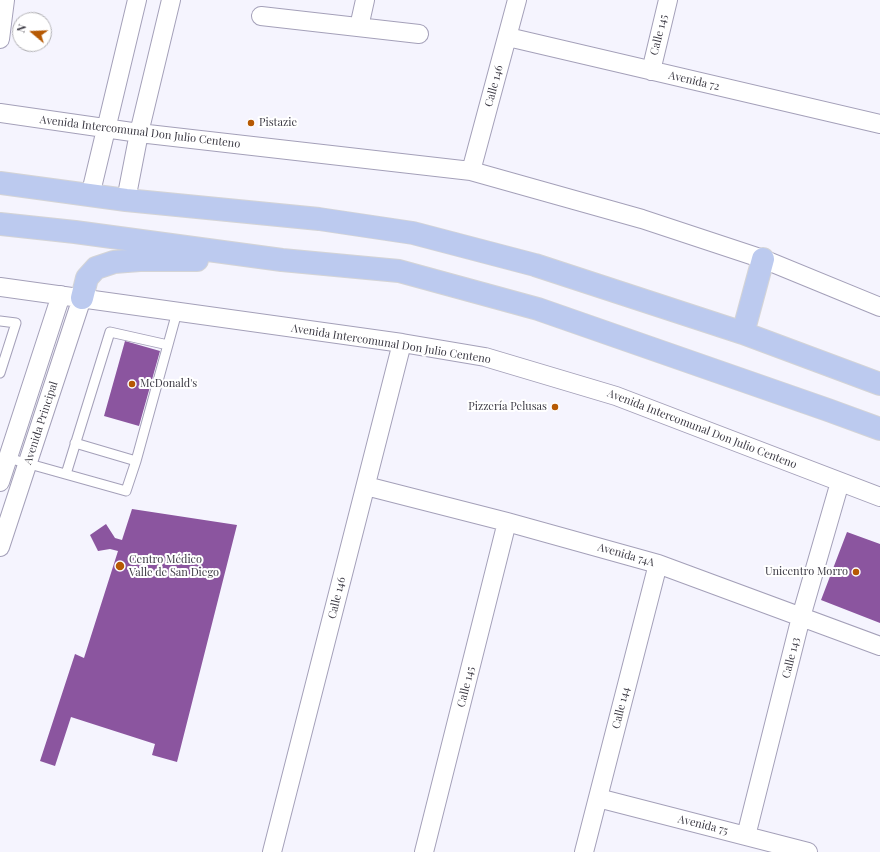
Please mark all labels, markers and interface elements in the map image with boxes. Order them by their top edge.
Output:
north arrow [12,12,52,52]
street label: Calle 145 [648,13,670,57]
text: N [13,22,30,34]
street label: Calle 146 [482,64,506,108]
street label: Avenida 72 [667,69,721,93]
street label: Avenida Intercomunal Don Julio Centeno [39,113,241,151]
place label: Pistazie [259,116,297,130]
marker: Pistazie [246,118,256,128]
street label: Avenida Intercomunal Don Julio Centeno [290,322,492,366]
place label: McDonald's [140,377,197,391]
marker: McDonald's [127,379,137,389]
street label: Avenida Principal [21,380,61,466]
street label: Avenida Intercomunal Don Julio Centeno [605,387,799,471]
place label: Pizzería Pelusas [468,400,547,414]
marker: Pizzería Pelusas [550,402,560,412]
street label: Avenida 74A [596,541,656,569]
place label: Centro Médico Valle de San Diego [129,553,219,579]
marker: Centro Médico Valle de San Diego [114,560,126,572]
place label: Unicentro Morro [765,565,848,579]
marker: Unicentro Morro [851,567,861,577]
street label: Calle 146 [325,576,349,620]
street label: Calle 143 [780,636,802,680]
street label: Calle 145 [455,665,477,709]
street label: Calle 144 [609,686,633,730]
street label: Avenida 75 [677,812,729,838]

